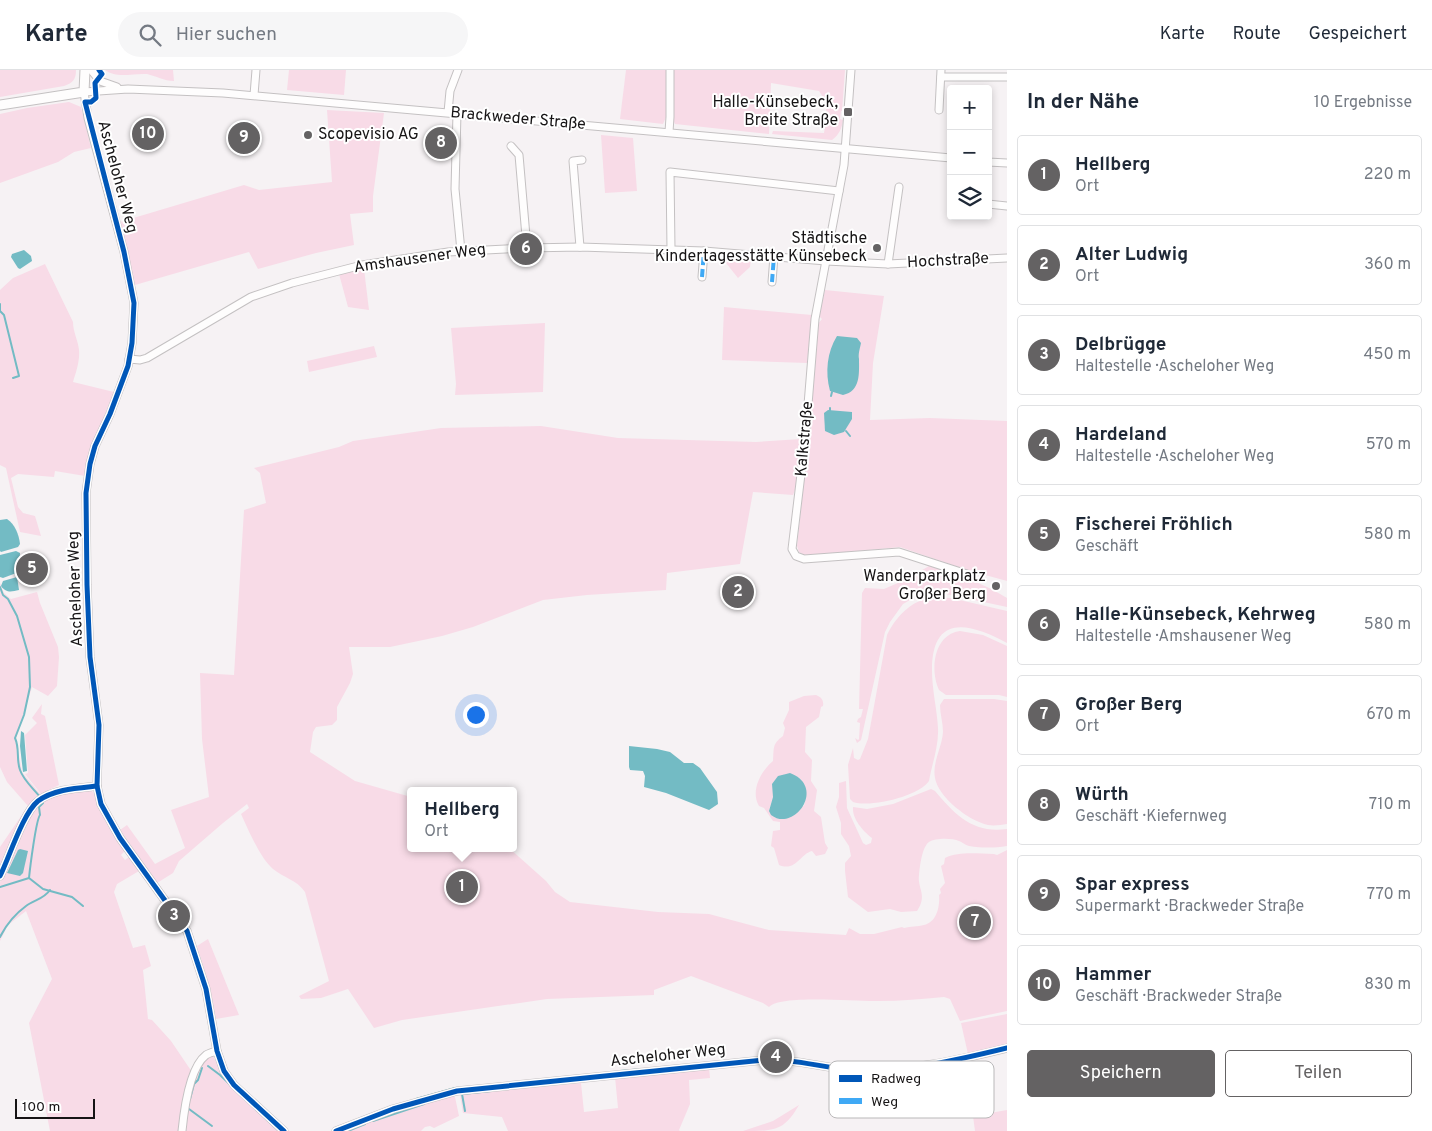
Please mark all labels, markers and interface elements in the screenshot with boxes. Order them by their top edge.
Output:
search box [118,12,468,57]
text: Karte [25,20,88,50]
icon: search [136,21,164,49]
text: Hier suchen [176,23,277,47]
text: Karte [1160,23,1205,46]
text: Route [1233,23,1281,46]
text: Gespeichert [1309,23,1407,46]
map controls [947,85,992,220]
button: + [947,85,992,130]
text: In der Nähe [1027,89,1139,116]
place label: Halle-Künsebeck, Breite Straße [712,93,838,131]
text: 10 Ergebnisse [1314,93,1412,113]
street label: Brackweder Straße [449,103,587,135]
marker: Halle-Künsebeck, Breite Straße [842,106,854,118]
pin: 10 [132,115,164,153]
street label: Ascheloher Weg [92,118,142,236]
pin: 9 [228,119,260,157]
pin: 8 [425,124,457,162]
place label: Scopevisio AG [318,125,419,145]
marker: Scopevisio AG [302,129,314,141]
button: − [947,130,992,175]
text: Hellberg [1075,153,1150,177]
text: 1 [1041,165,1047,185]
text: 220 m [1364,165,1411,185]
button: layers [947,175,992,220]
text: Ort [1075,177,1099,197]
place label: Städtische Kindertagesstätte Künsebeck [655,229,867,267]
pin: 6 [510,230,542,268]
street label: Amshausener Weg [353,240,487,278]
marker: Städtische Kindertagesstätte Künsebeck [871,242,883,254]
text: Alter Ludwig [1075,243,1188,267]
street label: Hochstraße [907,249,989,273]
text: 2 [1039,255,1049,275]
text: 360 m [1364,255,1411,275]
text: Ort [1075,267,1099,287]
text: Delbrügge [1075,333,1166,357]
text: 3 [1039,345,1049,365]
text: 450 m [1364,345,1411,365]
text: Haltestelle · Ascheloher Weg [1075,357,1274,377]
street label: Kalkstraße [792,400,818,478]
text: Hardeland [1075,423,1167,447]
text: 4 [1039,435,1049,455]
text: 570 m [1366,435,1411,455]
text: Haltestelle · Ascheloher Weg [1075,447,1274,467]
text: Fischerei Fröhlich [1075,513,1233,537]
text: 5 [1039,525,1049,545]
text: 580 m [1364,525,1411,545]
street label: Ascheloher Weg [64,531,88,647]
text: Geschäft [1075,537,1139,557]
pin: 5 [16,550,48,588]
place label: Wanderparkplatz Großer Berg [863,567,986,605]
pin: 2 [722,573,754,611]
marker: Wanderparkplatz Großer Berg [990,580,1002,592]
text: Halle-Künsebeck, Kehrweg [1075,603,1316,627]
text: 6 [1039,615,1049,635]
text: 580 m [1364,615,1411,635]
text: Haltestelle · Amshausener Weg [1075,627,1292,647]
text: Großer Berg [1075,693,1183,717]
your location [463,702,489,728]
text: 7 [1040,705,1048,725]
text: 670 m [1366,705,1411,725]
text: Ort [1075,717,1099,737]
text: Würth [1075,783,1129,807]
popup [407,787,517,852]
text: 8 [1039,795,1049,815]
text: 710 m [1369,795,1411,815]
text: Hellberg [424,798,500,822]
text: Geschäft · Kiefernweg [1075,807,1227,827]
text: Ort [424,822,449,842]
pin: 1 [446,868,478,906]
text: Spar express [1075,873,1190,897]
text: 9 [1039,885,1049,905]
text: 770 m [1367,885,1411,905]
pin: 3 [158,897,190,935]
text: Supermarkt · Brackweder Straße [1075,897,1304,917]
pin: 7 [959,903,991,941]
text: Hammer [1075,963,1151,987]
text: 10 [1036,975,1052,995]
text: 830 m [1364,975,1411,995]
text: Geschäft · Brackweder Straße [1075,987,1282,1007]
pin: 4 [760,1038,792,1076]
street label: Ascheloher Weg [609,1040,727,1072]
button: Speichern [1027,1050,1215,1097]
button: Teilen [1225,1050,1412,1097]
legend [829,1061,994,1118]
text: Radweg [871,1071,921,1088]
text: Weg [871,1094,898,1111]
scale bar [15,1096,95,1119]
text: 100 m [22,1099,60,1116]

